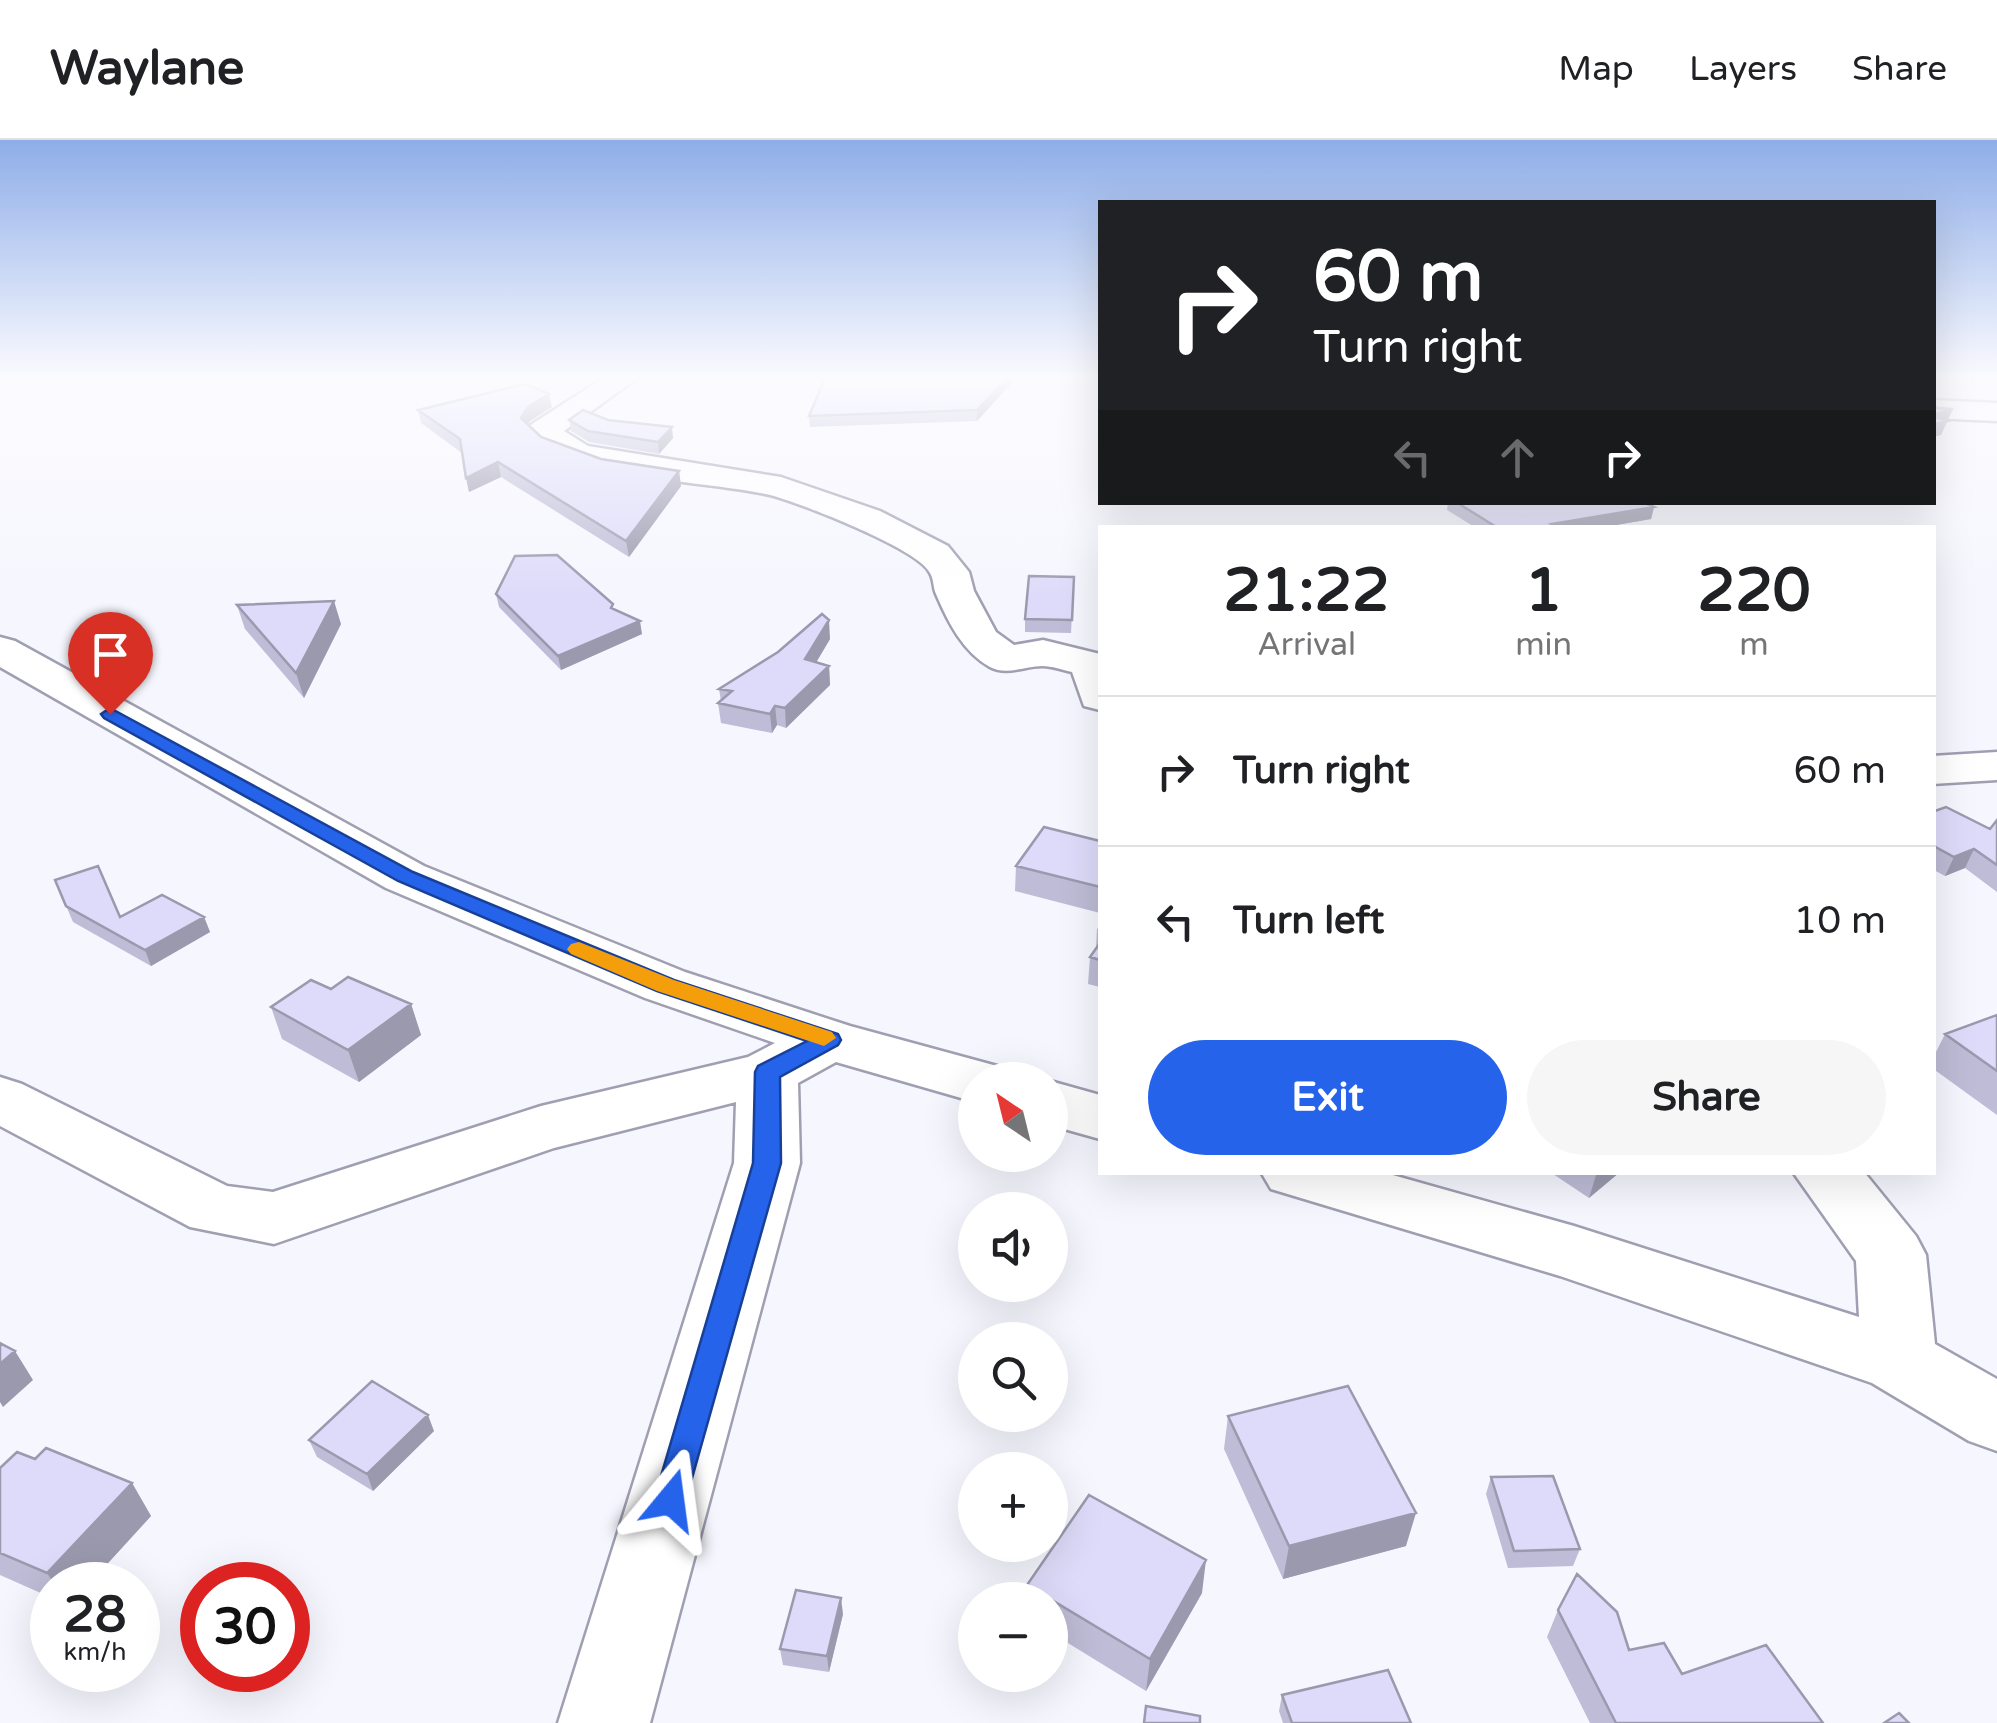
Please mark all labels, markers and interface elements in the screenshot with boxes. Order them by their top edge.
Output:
text: Waylane [50,40,244,98]
text: Map [1558,48,1634,90]
text: Layers [1689,48,1797,90]
text: Share [1852,48,1947,90]
text: 60 m [1313,236,1483,320]
icon: right [1148,240,1278,370]
text: Turn right [1313,321,1522,375]
icon: left [1385,430,1440,485]
icon: ahead [1490,430,1545,485]
icon: right [1595,430,1650,485]
text: 21:22 [1223,555,1390,627]
text: 1 [1525,555,1562,627]
text: 220 [1697,555,1811,627]
pin [68,612,153,715]
text: Arrival [1257,626,1356,664]
text: min [1515,626,1572,664]
text: m [1739,626,1769,664]
icon: arrive [83,627,138,682]
icon: right [1148,744,1203,799]
text: Turn right [1233,748,1410,794]
text: 60 m [1794,748,1886,794]
icon: left [1148,894,1203,949]
text: Turn left [1233,898,1384,944]
text: 10 m [1794,898,1886,944]
button: Exit [1148,1040,1507,1155]
button: Share [1527,1040,1886,1155]
north arrow [958,1062,1068,1172]
map controls [958,1062,1068,1692]
button: sound [958,1192,1068,1302]
button: search [958,1322,1068,1432]
position arrow [619,1448,723,1552]
button: + [958,1452,1068,1562]
speed limit sign: 30 [180,1562,310,1692]
button: − [958,1582,1068,1692]
text: 28 [64,1585,126,1645]
text: km/h [64,1637,126,1667]

